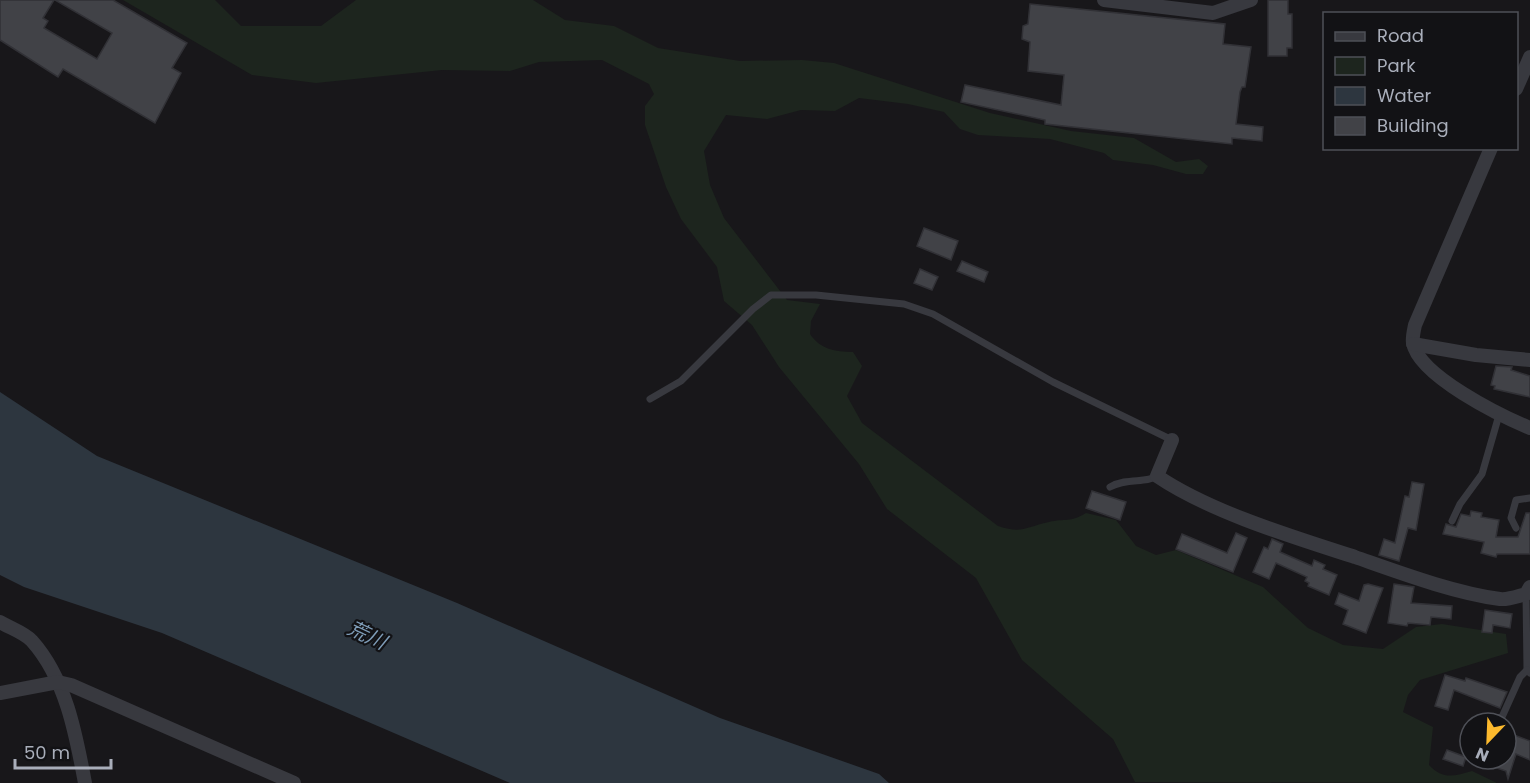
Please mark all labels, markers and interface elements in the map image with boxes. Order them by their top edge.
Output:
legend [1323,12,1518,150]
text: Road [1377,23,1424,48]
text: Park [1377,53,1416,78]
text: Water [1377,83,1431,108]
text: Building [1377,113,1449,138]
water label: 荒川 [343,614,393,657]
north arrow [1458,711,1518,771]
scale bar [15,732,111,770]
text: 50 m [24,740,70,765]
text: N [1472,741,1492,767]

